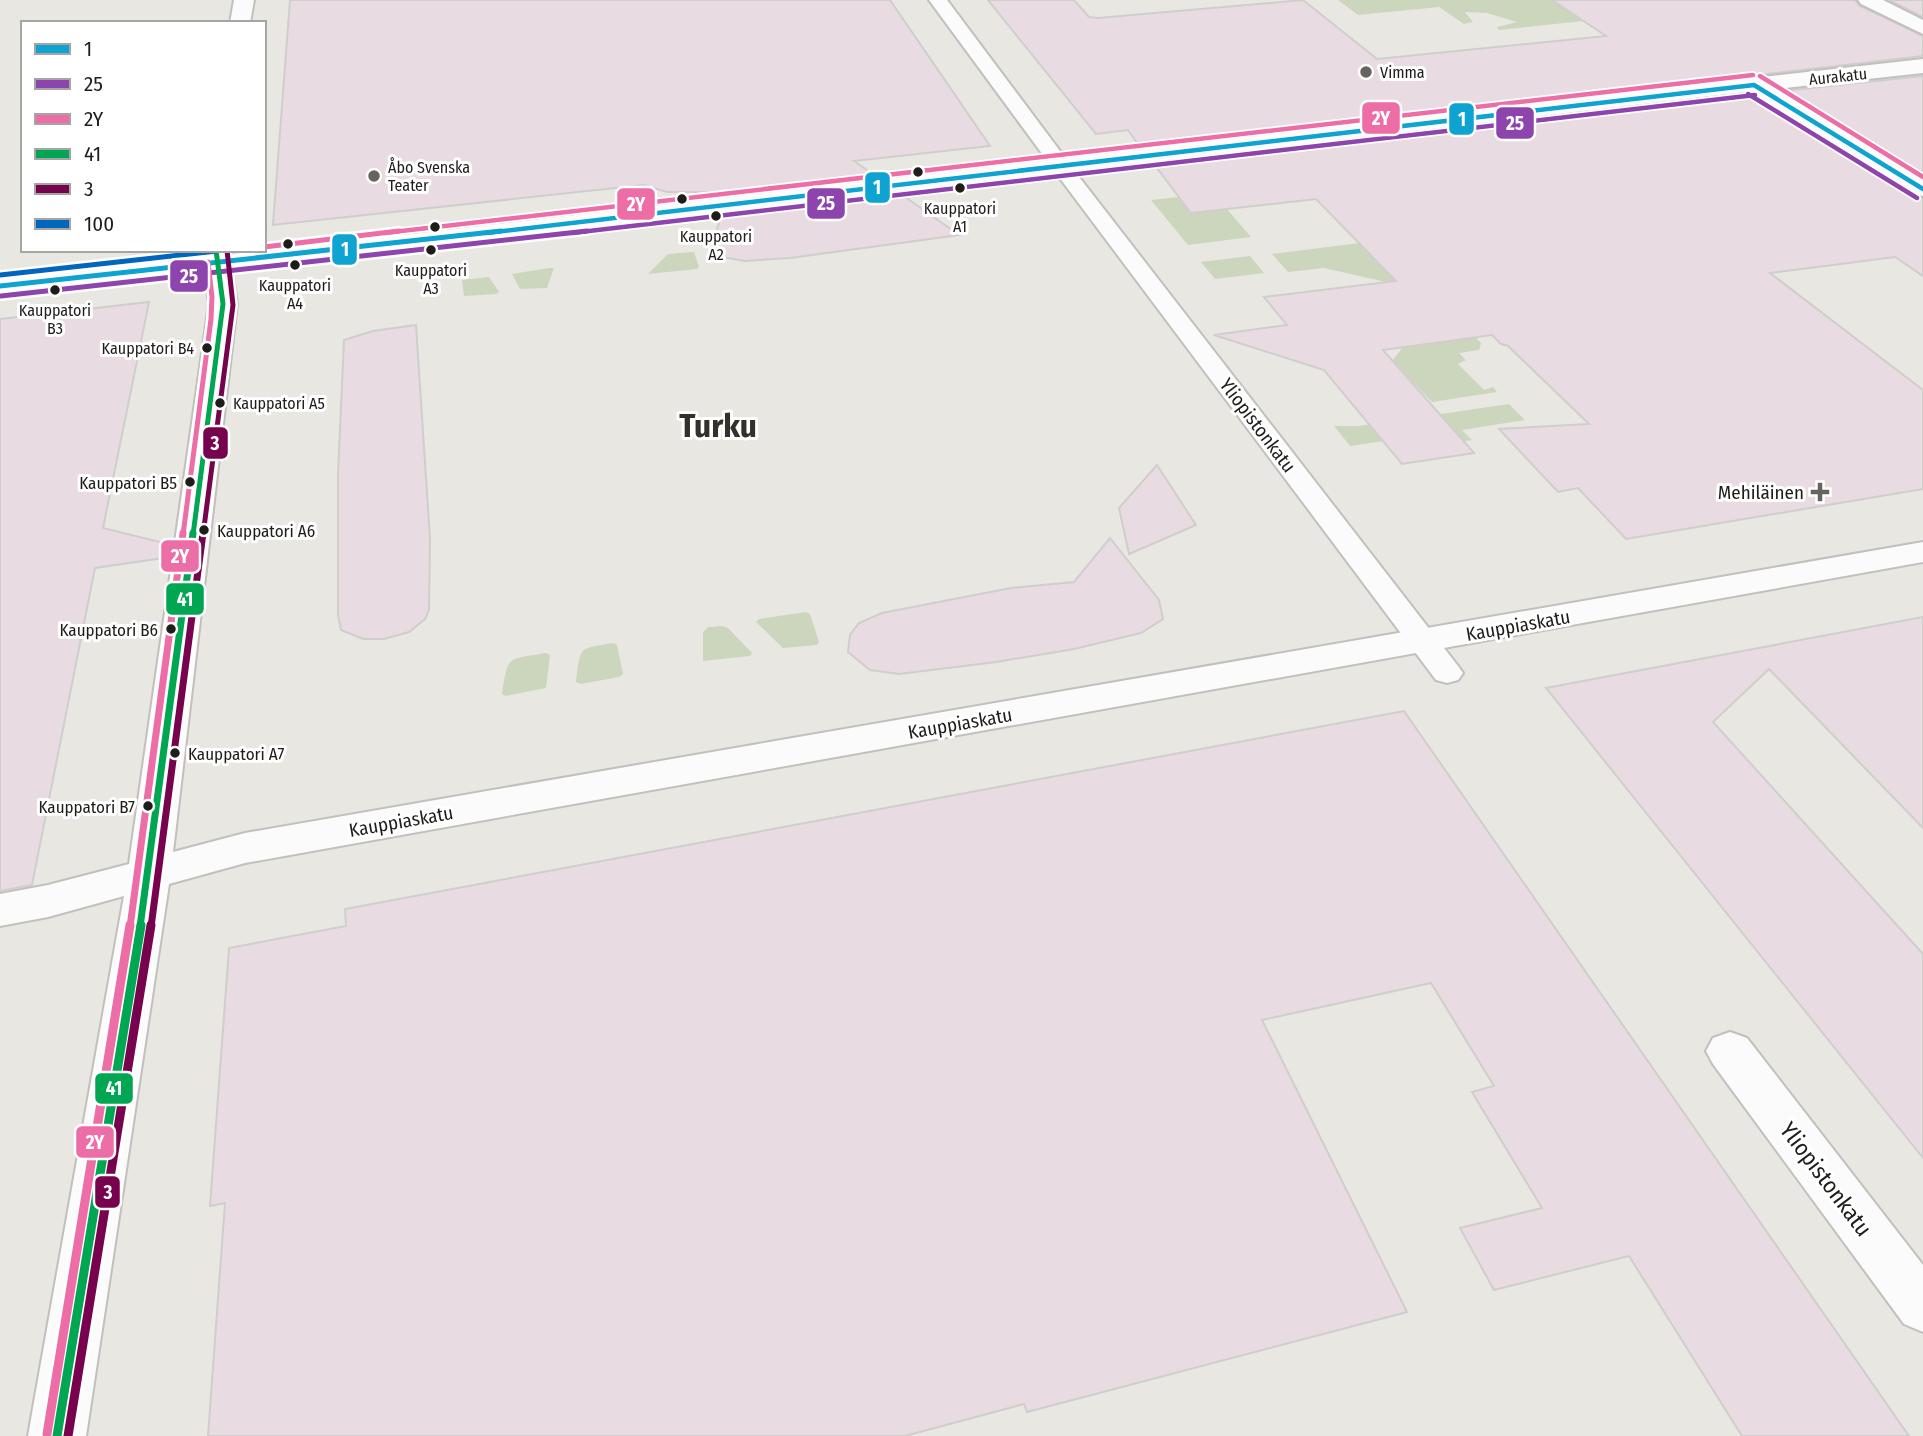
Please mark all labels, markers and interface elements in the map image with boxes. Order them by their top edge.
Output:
legend [21,21,266,252]
text: 1 [84,36,92,62]
place label: Vimma [1380,63,1425,82]
marker: Vimma [1358,64,1374,80]
street label: Aurakatu [1808,64,1868,89]
text: 25 [84,71,103,97]
line badge: 2Y [1361,101,1401,135]
line badge: 1 [1448,102,1475,136]
text: 2Y [84,106,104,132]
line badge: 25 [1495,106,1535,140]
text: 2Y [1371,107,1391,130]
text: 1 [1458,108,1466,131]
text: 25 [1505,112,1524,135]
text: 41 [84,141,101,167]
place label: Åbo Svenska Teater [388,157,470,195]
unlabelled marker [911,165,925,179]
marker: Åbo Svenska Teater [366,168,382,184]
line badge: 1 [864,171,891,204]
text: 3 [84,176,93,202]
text: 1 [873,176,881,199]
marker: Kauppatori A1 [953,181,967,195]
line badge: 2Y [616,187,656,221]
line badge: 25 [806,187,846,220]
unlabelled marker [675,192,689,206]
text: 25 [816,192,835,215]
text: 2Y [626,193,646,216]
place label: Kauppatori A1 [924,199,996,236]
marker: Kauppatori A2 [709,209,723,223]
text: 100 [84,211,114,237]
unlabelled marker [428,220,442,234]
place label: Kauppatori A2 [680,227,752,264]
line badge: 1 [331,233,358,266]
unlabelled marker [281,237,295,251]
text: 1 [341,238,349,261]
marker: Kauppatori A3 [424,243,438,257]
marker: Kauppatori A4 [288,258,302,272]
line badge: 25 [169,259,209,293]
place label: Kauppatori A3 [395,261,467,298]
text: 25 [179,265,198,288]
place label: Kauppatori A4 [259,276,331,313]
marker: Kauppatori B3 [48,283,62,297]
place label: Kauppatori B3 [19,301,91,338]
place label: Kauppatori B4 [102,339,194,358]
marker: Kauppatori B4 [200,341,214,355]
street label: Yliopistonkatu [1215,374,1301,477]
place label: Kauppatori A5 [233,394,325,413]
marker: Kauppatori A5 [213,396,227,410]
district label: Turku [679,406,757,446]
line badge: 3 [202,426,229,460]
text: 3 [210,432,220,455]
place label: Kauppatori B5 [79,473,177,494]
marker: Kauppatori B5 [183,475,197,489]
place label: Mehiläinen [1718,481,1804,504]
marker: Mehiläinen [1810,482,1830,502]
place label: Kauppatori A6 [217,521,315,542]
marker: Kauppatori A6 [197,523,211,537]
line badge: 2Y [160,539,200,573]
text: 2Y [170,545,190,568]
line badge: 41 [165,582,205,616]
text: 41 [177,588,193,611]
street label: Kauppiaskatu [1464,605,1572,646]
place label: Kauppatori B6 [59,620,158,641]
marker: Kauppatori B6 [164,622,178,636]
street label: Kauppiaskatu [906,703,1014,744]
place label: Kauppatori A7 [188,744,284,765]
marker: Kauppatori A7 [168,746,182,760]
place label: Kauppatori B7 [38,797,135,818]
marker: Kauppatori B7 [141,799,155,813]
street label: Kauppiaskatu [347,801,455,842]
line badge: 41 [94,1072,134,1105]
text: 41 [106,1077,122,1100]
street label: Yliopistonkatu [1774,1116,1878,1242]
line badge: 2Y [75,1125,115,1159]
text: 2Y [85,1131,105,1154]
line badge: 3 [94,1175,121,1209]
text: 3 [103,1181,113,1204]

